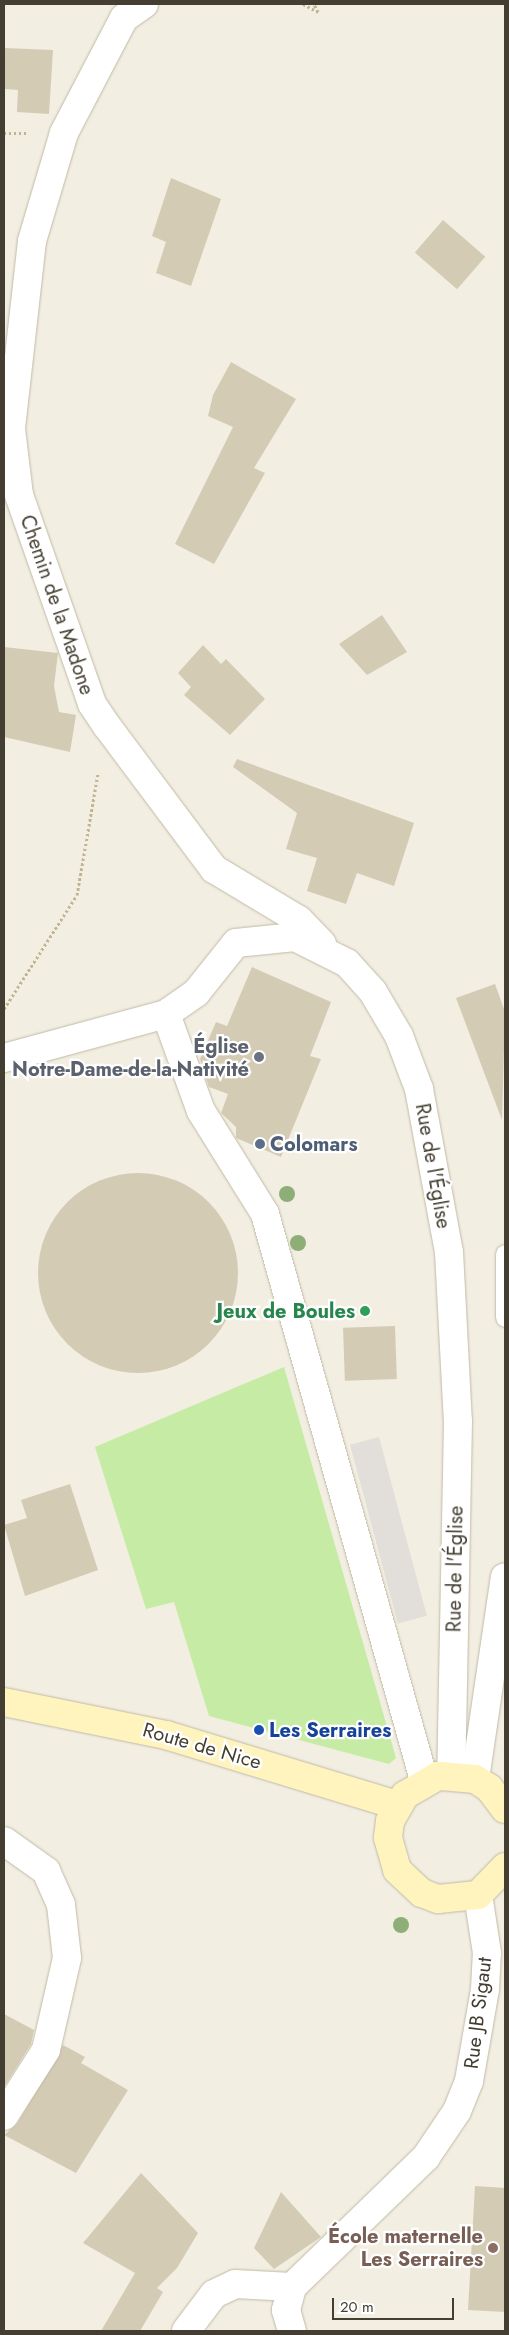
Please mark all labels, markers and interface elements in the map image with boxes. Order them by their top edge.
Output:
street label: Chemin de la Madone [15,512,99,698]
place label: Église Notre-Dame-de-la-Nativité [12,1034,249,1081]
marker: Église Notre-Dame-de-la-Nativité [253,1051,265,1063]
street label: Rue de l'Église [410,1102,456,1230]
place label: Colomars [270,1132,358,1156]
marker: Colomars [254,1138,266,1150]
place label: Jeux de Boules [216,1299,355,1323]
marker: Jeux de Boules [359,1305,371,1317]
street label: Rue de l'Église [442,1506,468,1632]
street label: Route de Nice [140,1718,264,1774]
place label: Les Serraires [269,1718,391,1742]
marker: Les Serraires [253,1724,265,1736]
street label: Rue JB Sigaut [459,1956,497,2070]
place label: École maternelle Les Serraires [328,2224,483,2271]
marker: École maternelle Les Serraires [487,2242,499,2254]
scale bar [334,2288,456,2320]
text: 20 m [340,2296,374,2318]

